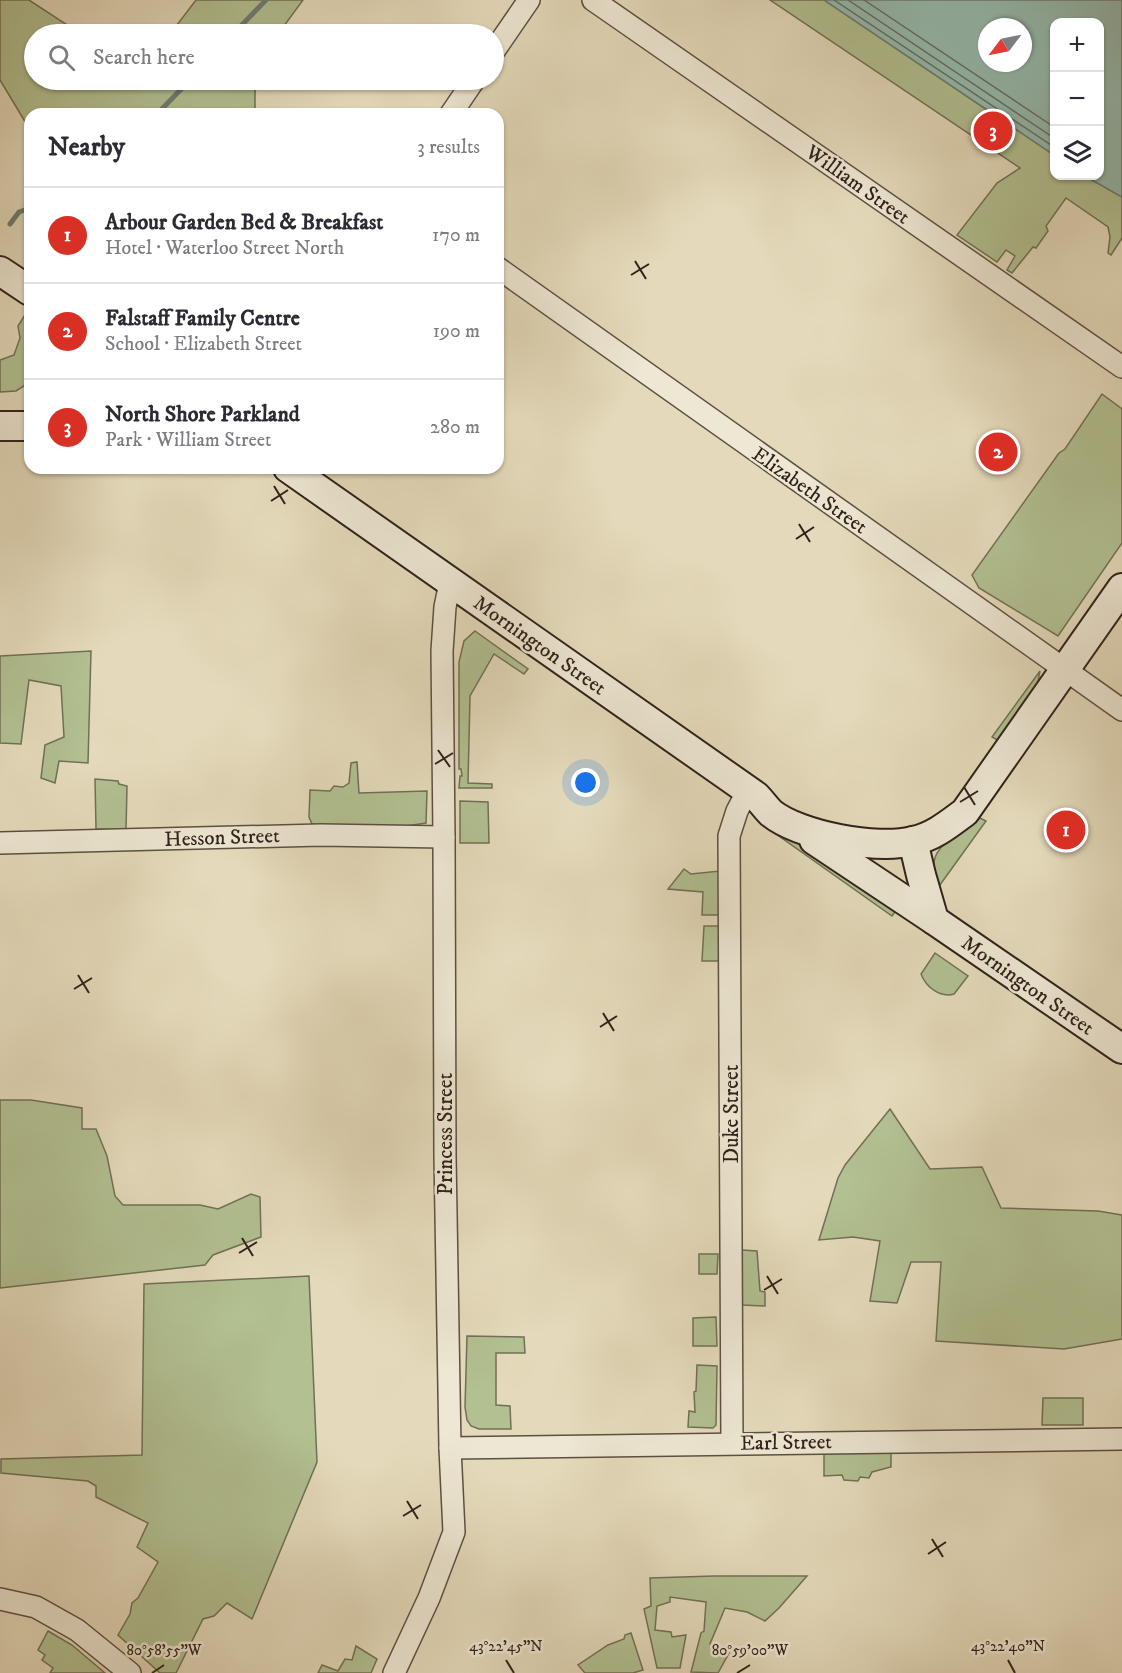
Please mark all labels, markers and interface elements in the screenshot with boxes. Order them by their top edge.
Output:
north arrow [978,18,1032,72]
map controls [1050,18,1104,180]
button: + [1050,18,1104,72]
search box [24,24,504,90]
icon: search [45,41,78,74]
text: Search here [93,44,195,71]
button: − [1050,72,1104,126]
pin: 3 [974,108,1012,154]
button: layers [1050,126,1104,180]
text: Nearby [48,131,125,164]
text: 3 results [417,135,480,160]
street label: William Street [799,139,915,230]
text: Arbour Garden Bed & Breakfast [105,209,383,236]
text: 1 [64,223,71,248]
text: 170 m [432,223,480,248]
text: Hotel · Waterloo Street North [105,236,344,261]
text: Falstaff Family Centre [105,305,300,332]
text: 2 [63,319,72,344]
text: 190 m [433,319,480,344]
text: School · Elizabeth Street [105,332,302,357]
text: North Shore Parkland [105,401,300,428]
text: 3 [64,415,71,440]
text: 280 m [430,415,480,440]
text: Park · William Street [105,428,272,453]
pin: 2 [978,430,1018,474]
street label: Elizabeth Street [747,441,872,540]
street label: Mornington Street [468,590,611,702]
your location [571,768,600,797]
pin: 1 [1046,808,1086,852]
street label: Hesson Street [164,823,280,853]
street label: Mornington Street [956,930,1099,1042]
street label: Duke Street [719,1064,745,1163]
street label: Princess Street [433,1073,459,1195]
street label: Earl Street [740,1429,832,1457]
text: 43°22'45"N [469,1637,543,1656]
text: 43°22'40"N [971,1637,1045,1656]
text: 80°58'55"W [126,1641,202,1660]
text: 80°59'00"W [712,1641,789,1660]

